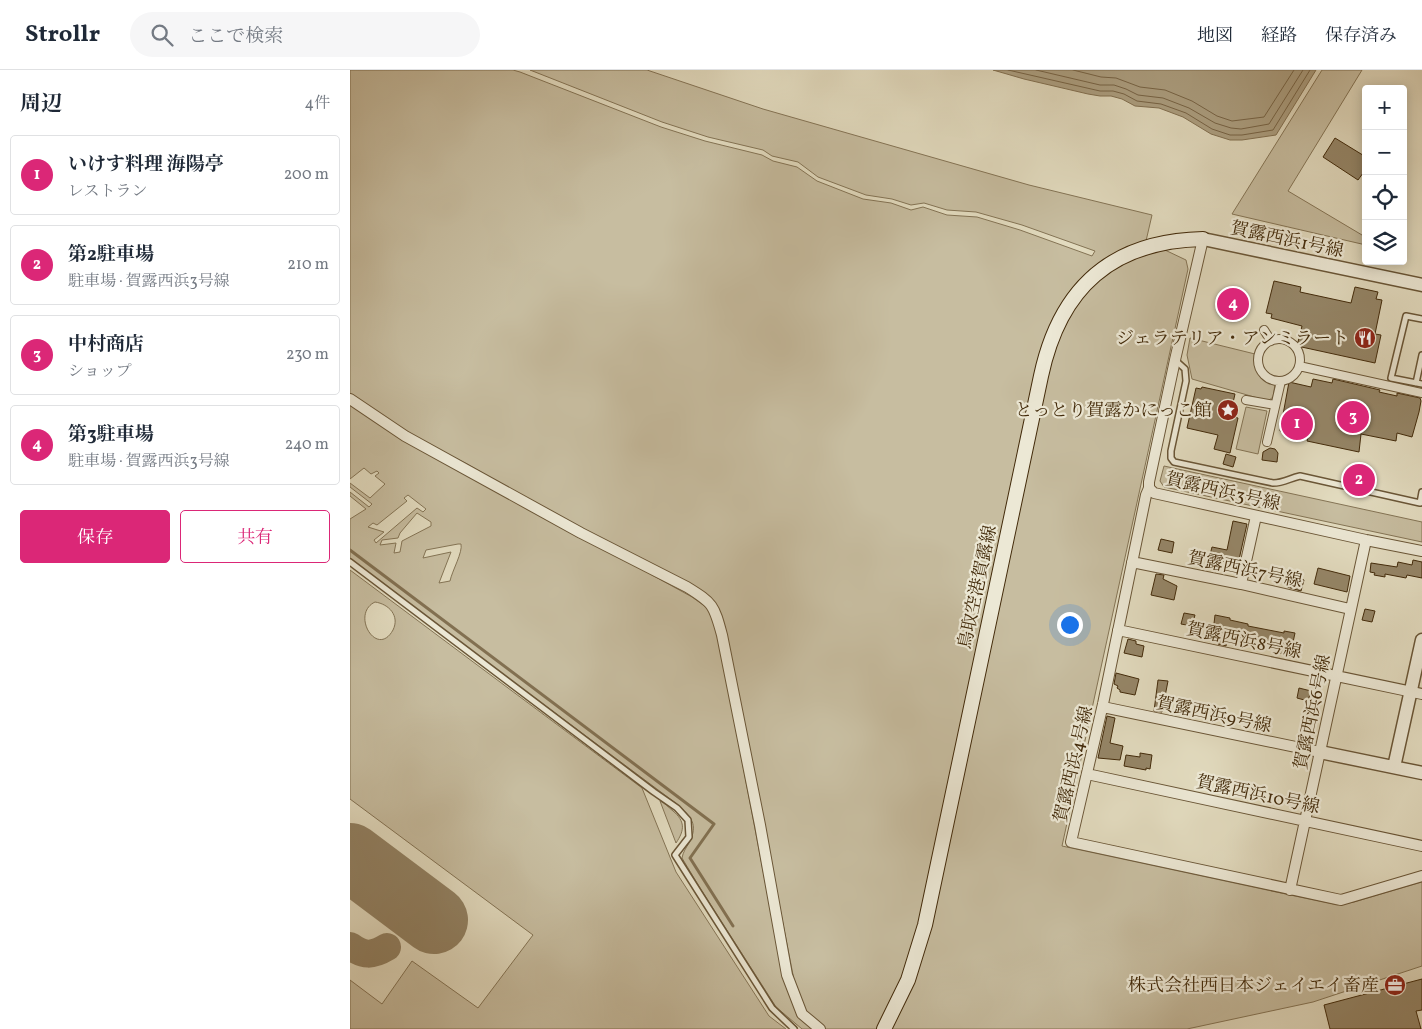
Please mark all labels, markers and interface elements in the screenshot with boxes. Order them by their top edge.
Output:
search box [130,12,480,57]
text: Strollr [25,18,100,52]
icon: search [148,21,176,49]
text: ここで検索 [188,24,283,50]
text: 地図 [1197,24,1233,49]
text: 経路 [1261,24,1297,49]
text: 保存済み [1325,24,1397,49]
map controls [1362,85,1407,265]
button: + [1362,85,1407,130]
text: 周辺 [20,90,62,119]
text: 4件 [304,93,330,115]
button: − [1362,130,1407,175]
text: いけす料理 海陽亭 [68,152,224,178]
text: 1 [34,164,40,186]
text: 200 m [284,164,329,186]
button: locate [1362,175,1407,220]
text: レストラン [68,181,148,203]
street label: 賀露西浜1号線 [1228,216,1346,265]
button: layers [1362,220,1407,265]
text: 第2駐車場 [68,242,154,268]
text: 2 [33,254,41,276]
text: 210 m [287,254,329,276]
text: 駐車場 · 賀露西浜3号線 [68,271,230,293]
pin: 4 [1217,285,1249,323]
restaurant icon: ジェラテリア・アンミラート [1353,326,1377,350]
place label: ジェラテリア・アンミラート [1116,327,1349,352]
text: 中村商店 [68,332,144,358]
text: 3 [33,344,41,366]
text: 230 m [286,344,329,366]
text: ショップ [68,361,132,383]
place icon: とっとり賀露かにっこ館 [1216,398,1240,422]
pin: 3 [1337,398,1369,436]
place label: とっとり賀露かにっこ館 [1015,399,1212,424]
pin: 1 [1281,405,1313,443]
text: 第3駐車場 [68,422,154,448]
text: 4 [32,434,42,456]
text: 240 m [285,434,329,456]
text: 駐車場 · 賀露西浜3号線 [68,451,230,473]
pin: 2 [1343,461,1375,499]
street label: 賀露西浜3号線 [1163,467,1283,518]
button: 保存 [20,510,170,563]
button: 共有 [180,510,330,563]
street label: 鳥取空港賀露線 [953,523,1004,652]
street label: 賀露西浜7号線 [1185,546,1304,595]
your location [1057,612,1083,638]
street label: 賀露西浜8号線 [1184,617,1304,666]
street label: 賀露西浜6号線 [1289,652,1338,772]
street label: 賀露西浜9号線 [1154,691,1274,740]
street label: 賀露西浜4号線 [1049,704,1100,825]
street label: 賀露西浜10号線 [1194,770,1322,821]
office icon: 株式会社西日本ジェイエイ畜産 [1383,973,1407,997]
place label: 株式会社西日本ジェイエイ畜産 [1128,974,1379,999]

